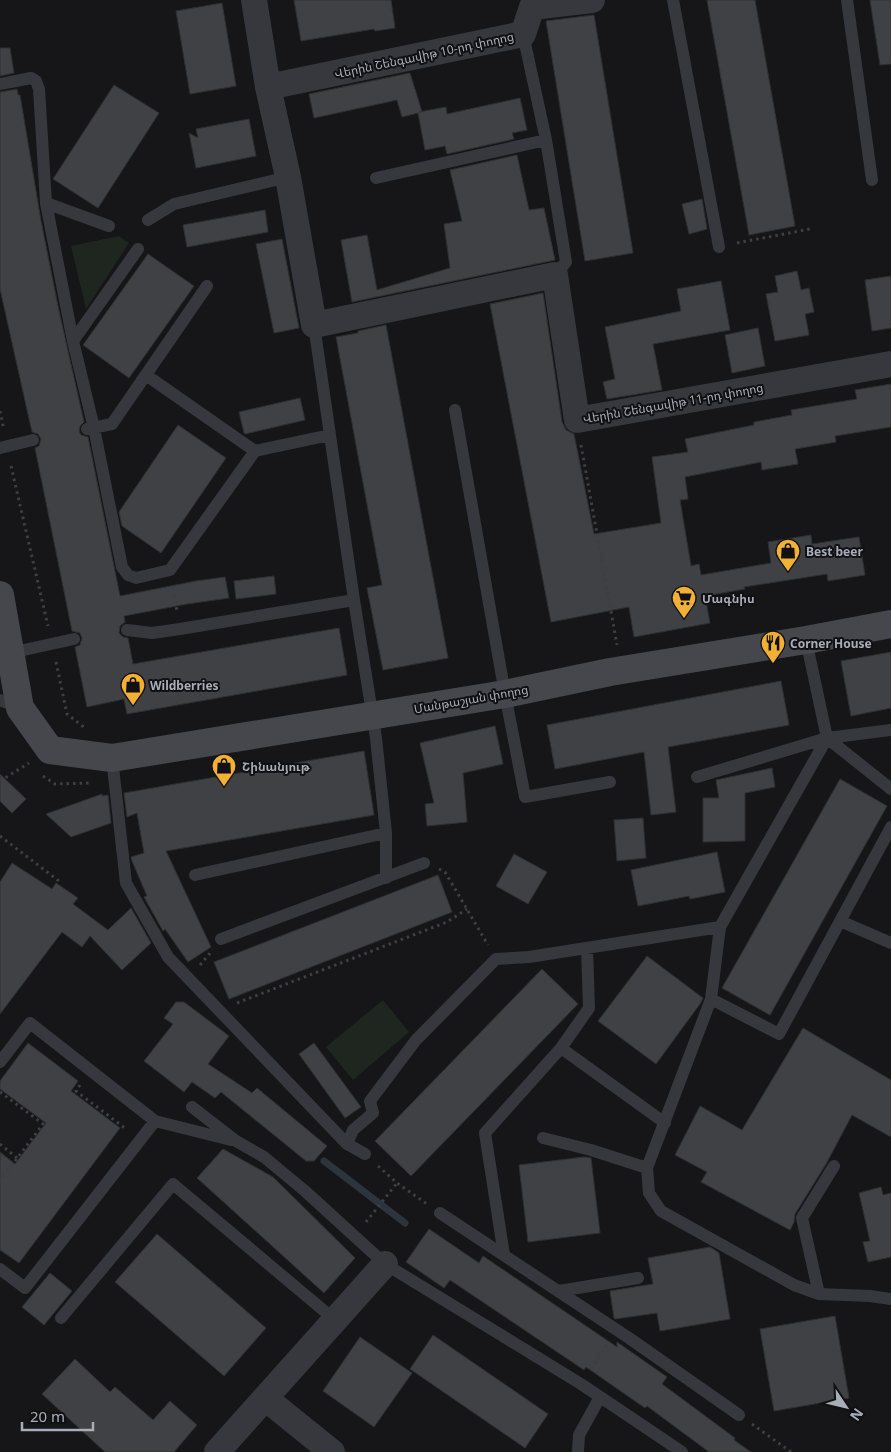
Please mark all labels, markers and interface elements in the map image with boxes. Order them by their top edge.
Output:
street label: Վերին Շենգավիթ 10-րդ փողոց [333,28,515,82]
street label: Վերին Շենգավիթ 11-րդ փողոց [581,379,765,427]
shop icon: Best beer [775,538,801,572]
place label: Best beer [806,543,863,560]
supermarket icon: Մագնիս [671,585,697,619]
place label: Մագնիս [702,590,755,607]
restaurant icon: Corner House [760,630,786,664]
place label: Corner House [790,635,872,652]
shop icon: Wildberries [120,672,146,706]
place label: Wildberries [150,677,219,694]
street label: Մանթաշյան փողոց [413,681,529,717]
shop icon: Շինանյութ [211,753,237,787]
place label: Շինանյութ [242,758,311,775]
north arrow [821,1382,871,1432]
scale bar [22,1400,94,1432]
text: N [846,1405,868,1425]
text: 20 m [30,1406,65,1426]

